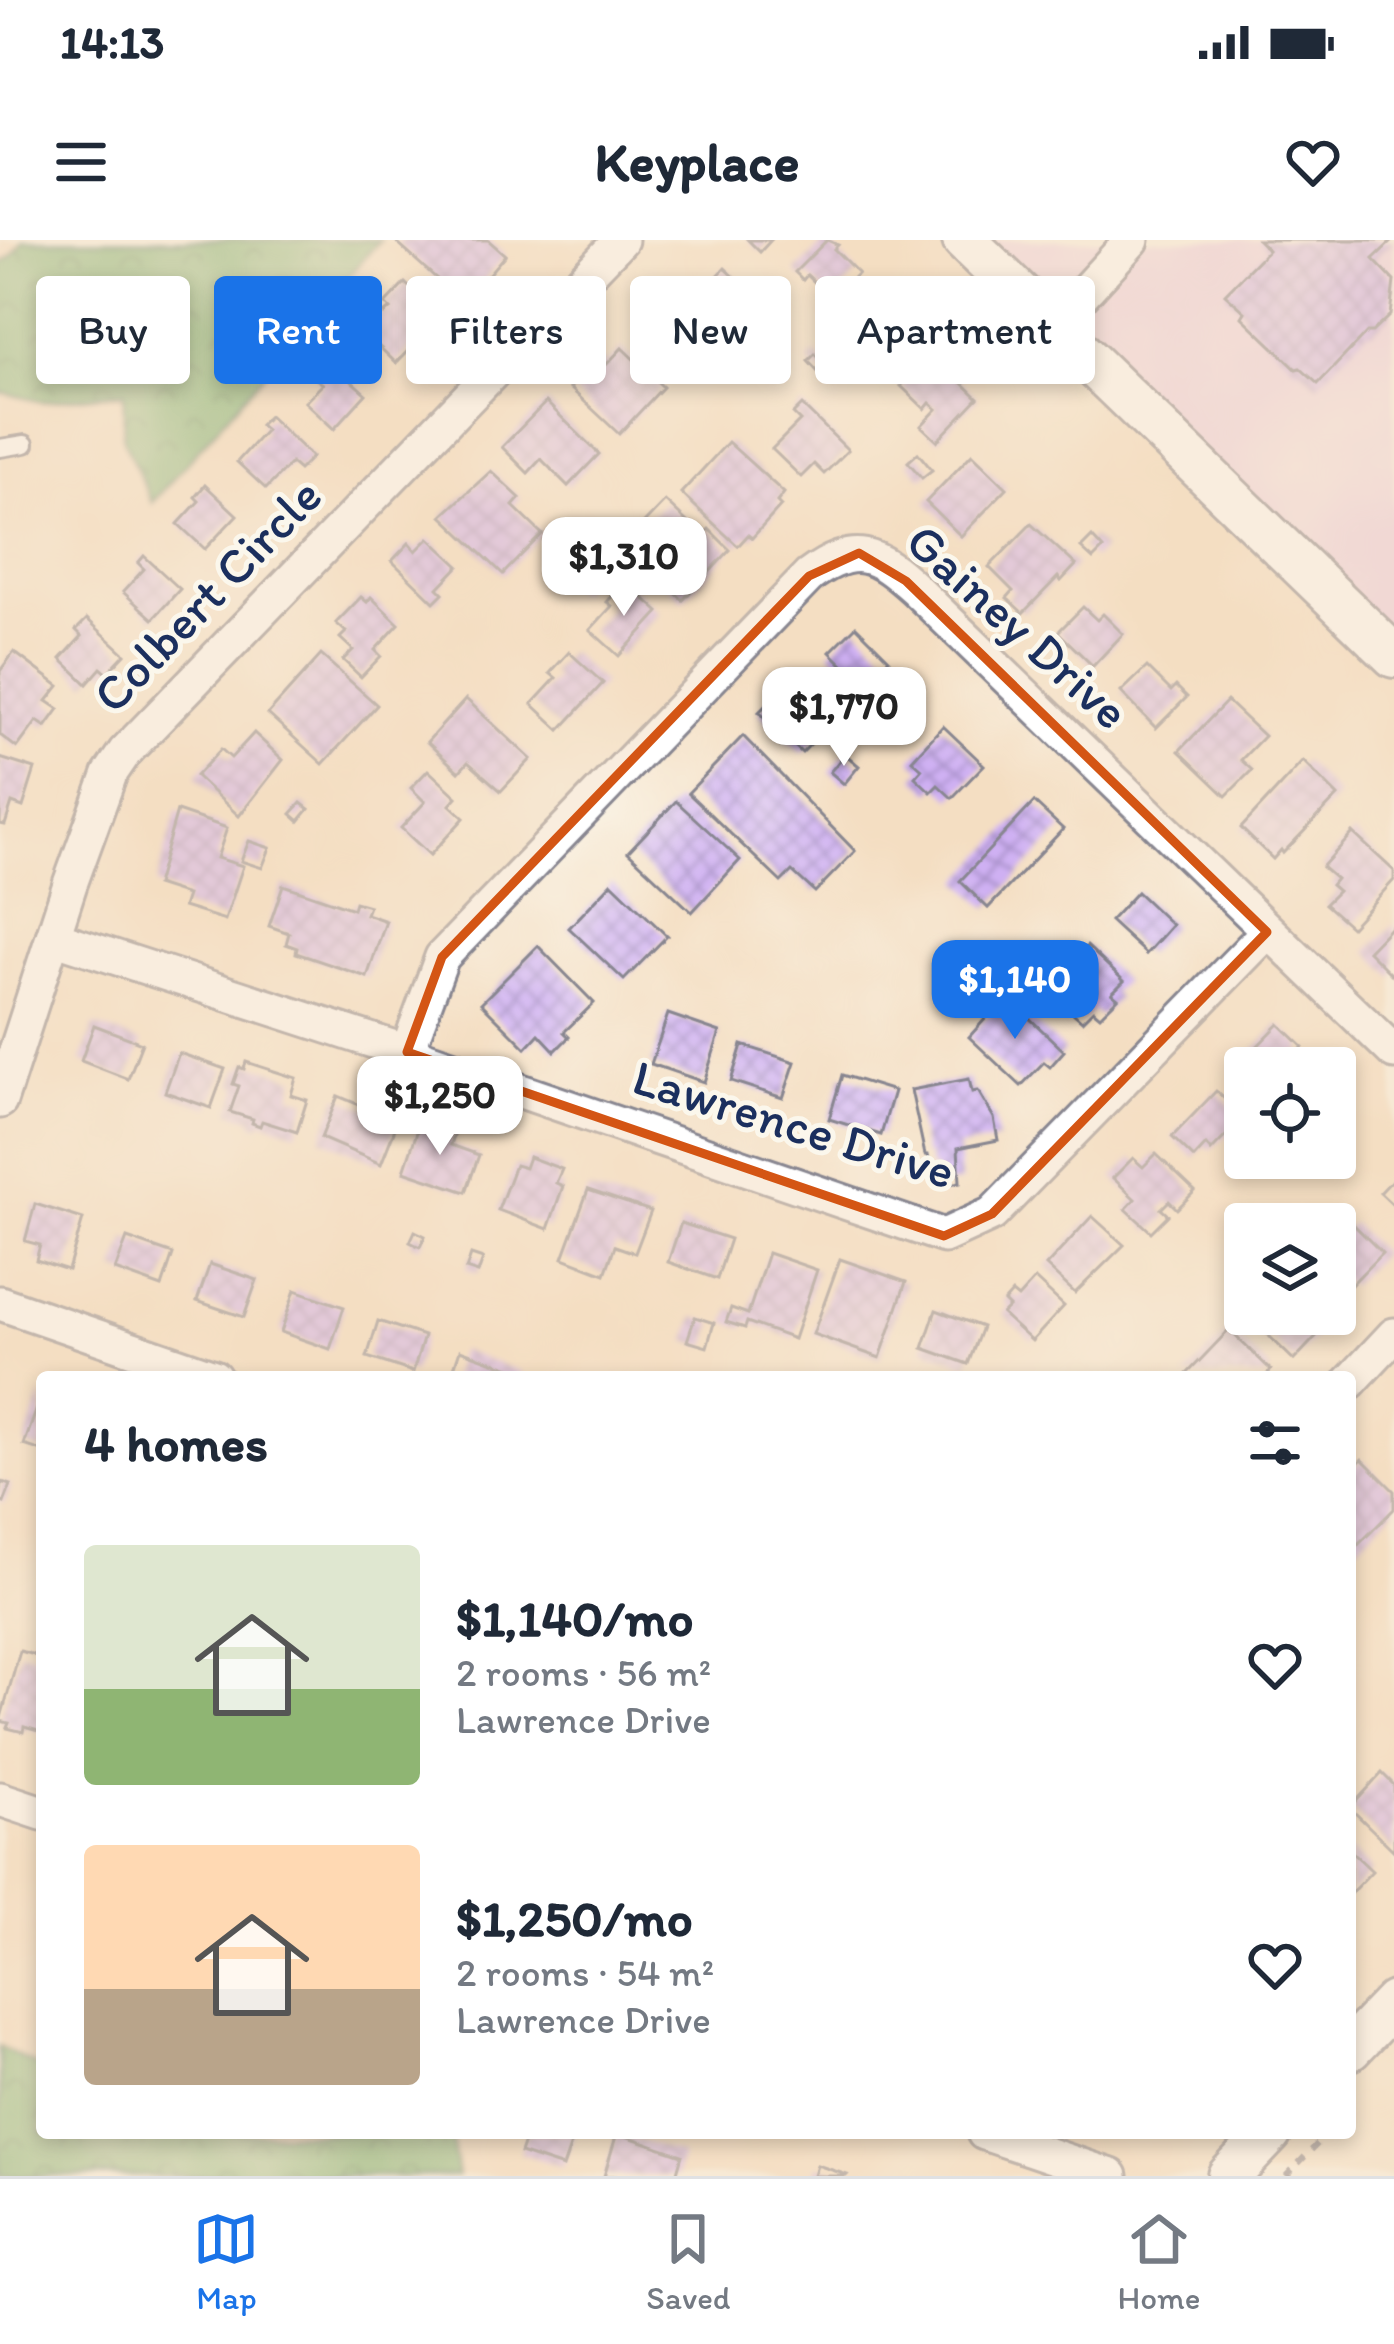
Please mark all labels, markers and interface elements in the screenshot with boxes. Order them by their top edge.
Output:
text: 14:13 [60,15,164,69]
icon: menu [48,129,114,195]
icon: heart [1280,129,1346,195]
text: Keyplace [594,130,800,195]
chip: Buy [36,276,190,384]
chip: Rent [214,276,382,384]
chip: Filters [406,276,606,384]
chip: New [630,276,791,384]
chip: Apartment [815,276,1095,384]
street label: Colbert Circle [80,465,334,725]
street label: Gainey Drive [894,510,1142,742]
pin: $1,310 [526,517,722,619]
text: $1,310 [569,532,679,579]
pin: $1,770 [746,667,942,769]
text: $1,770 [789,682,899,729]
pin: $1,140 [917,940,1113,1042]
text: $1,140 [959,955,1071,1002]
street label: Lawrence Drive [626,1046,962,1202]
map controls [1224,1047,1356,1335]
button: locate [1224,1047,1356,1179]
pin: $1,250 [342,1056,538,1158]
text: $1,250 [384,1071,496,1118]
button: layers [1224,1203,1356,1335]
icon: filters [1242,1410,1308,1476]
text: 4 homes [84,1413,268,1474]
text: $1,140/mo [456,1588,694,1649]
icon: home [180,1593,324,1737]
icon: heart [1242,1632,1308,1698]
text: 2 rooms · 56 m² [456,1649,711,1696]
text: Lawrence Drive [456,1696,711,1743]
text: $1,250/mo [456,1888,693,1949]
icon: home [180,1893,324,2037]
icon: heart [1242,1932,1308,1998]
text: 2 rooms · 54 m² [456,1949,714,1996]
text: Lawrence Drive [456,1996,711,2043]
tab: Map [193,2206,259,2317]
tab: Saved [646,2206,731,2317]
tab: Home [1117,2206,1201,2317]

